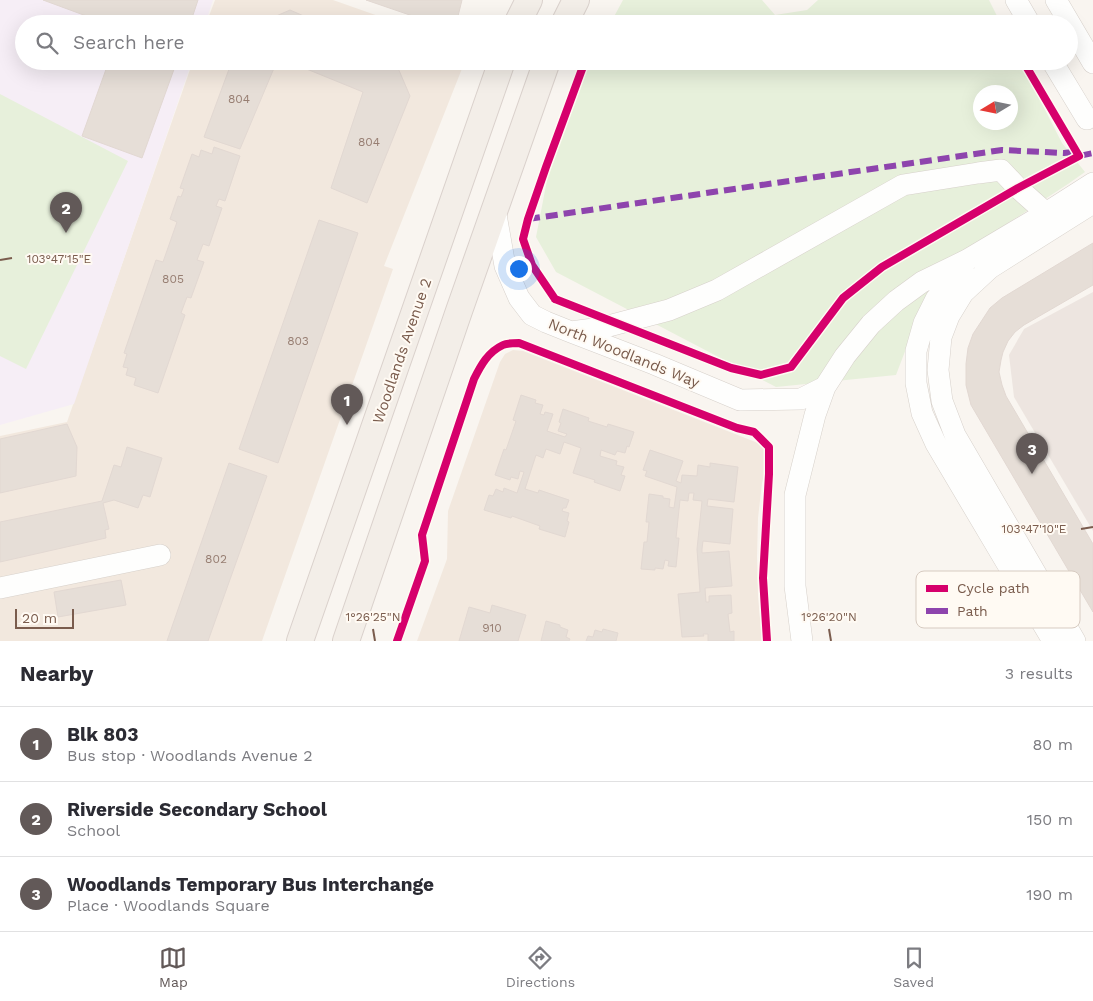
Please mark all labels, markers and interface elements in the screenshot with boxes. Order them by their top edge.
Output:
search box [15,15,1078,70]
icon: search [33,29,61,57]
text: Search here [73,31,184,54]
north arrow [973,85,1018,130]
house number: 804 [228,92,250,106]
house number: 804 [358,135,380,149]
pin: 2 [50,192,82,233]
text: 103°47'15"E [27,252,92,266]
your location [506,256,532,282]
house number: 805 [162,272,184,286]
street label: Woodlands Avenue 2 [369,276,435,426]
street label: North Woodlands Way [546,314,702,392]
house number: 803 [287,334,309,348]
pin: 1 [331,384,363,425]
pin: 3 [1016,433,1048,474]
text: 103°47'10"E [1001,522,1067,536]
house number: 802 [205,552,227,566]
legend [916,571,1080,628]
text: Cycle path [957,580,1030,596]
text: Path [957,603,988,619]
scale bar [15,606,74,629]
text: 20 m [22,610,57,626]
text: 1°26'25"N [346,610,400,624]
text: 1°26'20"N [801,610,857,624]
house number: 910 [482,621,502,635]
text: Nearby [20,661,93,686]
text: 3 results [1005,664,1073,683]
text: Blk 803 [67,723,138,746]
text: 1 [33,735,39,754]
text: 80 m [1032,735,1073,754]
text: Bus stop · Woodlands Avenue 2 [67,746,313,765]
text: Riverside Secondary School [67,798,327,821]
text: 2 [31,810,41,829]
text: 150 m [1027,810,1073,829]
text: School [67,821,120,840]
text: Woodlands Temporary Bus Interchange [67,873,434,896]
text: 3 [31,885,41,904]
text: 190 m [1026,885,1073,904]
text: Place · Woodlands Square [67,896,270,915]
tab: Map [159,944,188,990]
tab: Directions [506,944,575,990]
tab: Saved [893,944,934,990]

